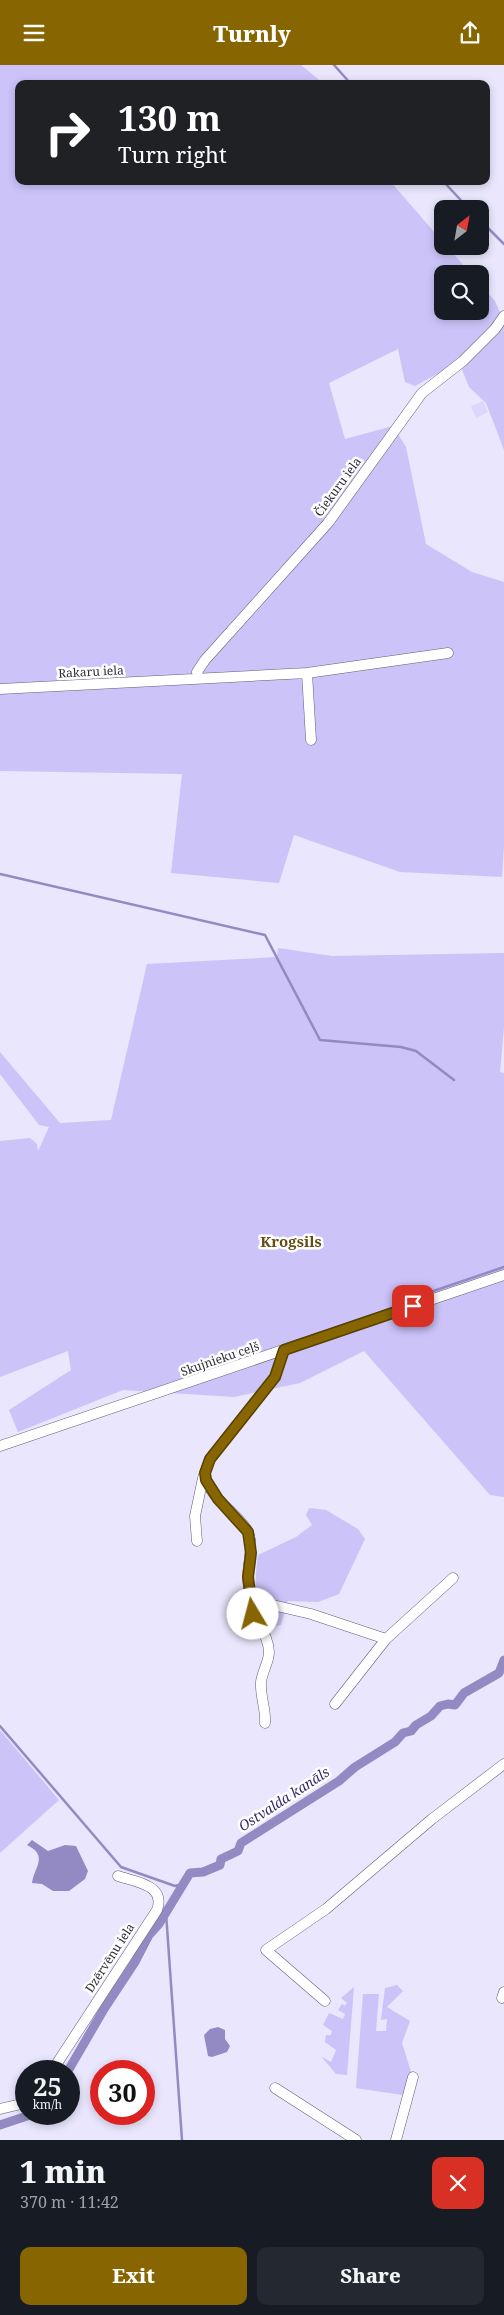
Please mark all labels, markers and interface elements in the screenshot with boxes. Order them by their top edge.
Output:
text: Turnly [213,18,291,48]
icon: menu [20,19,48,47]
icon: share [456,19,484,47]
text: 130 m [118,94,221,141]
icon: right [35,100,100,165]
text: Turn right [118,139,227,169]
north arrow [434,200,489,255]
map controls [434,200,489,320]
button: search [434,265,489,320]
street label: Čiekuru iela [310,453,365,520]
street label: Rakaru iela [58,661,124,682]
district label: Krogsils [260,1231,322,1251]
pin [392,1285,434,1327]
icon: arrive [399,1292,427,1320]
street label: Skujnieku ceļš [178,1337,261,1380]
position arrow [226,1587,278,1639]
water label: Ostvalda kanāls [234,1762,333,1835]
street label: Dzērvēnu iela [81,1920,138,1996]
speed limit sign: 30 [90,2060,155,2125]
text: 25 [33,2069,62,2103]
text: km/h [33,2096,62,2113]
text: 1 min [20,2151,106,2192]
button: close [432,2157,484,2209]
text: 370 m · 11:42 [20,2191,119,2213]
button: Exit [20,2247,247,2305]
button: Share [257,2247,484,2305]

